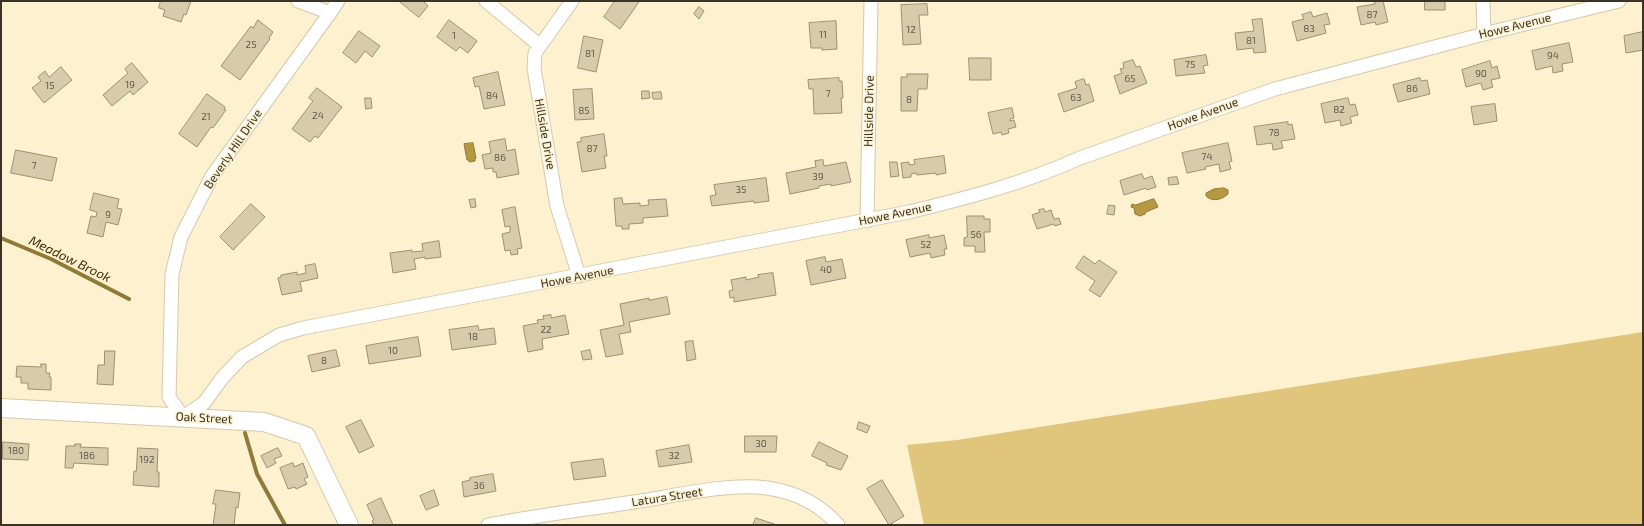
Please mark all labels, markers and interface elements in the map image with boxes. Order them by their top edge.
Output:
house number: 87 [1366,9,1378,21]
street label: Howe Avenue [1477,10,1553,42]
house number: 83 [1303,23,1315,35]
house number: 12 [906,24,916,36]
house number: 11 [819,29,827,41]
house number: 1 [452,30,456,42]
house number: 81 [1246,35,1256,47]
house number: 25 [246,39,256,51]
house number: 81 [585,48,595,60]
house number: 94 [1547,50,1559,62]
house number: 75 [1185,59,1195,71]
house number: 90 [1475,68,1487,80]
house number: 65 [1124,73,1136,85]
street label: Hillside Drive [861,75,877,147]
house number: 19 [125,79,135,91]
house number: 15 [45,80,55,92]
house number: 86 [1406,83,1418,95]
house number: 7 [825,88,831,100]
house number: 84 [486,90,498,102]
house number: 63 [1070,92,1082,104]
house number: 8 [906,94,912,106]
street label: Howe Avenue [1166,95,1240,133]
street label: Hillside Drive [532,97,558,171]
house number: 82 [1333,104,1345,116]
house number: 85 [578,105,590,117]
street label: Beverly Hill Drive [201,106,265,192]
house number: 24 [312,110,324,122]
house number: 21 [201,111,211,123]
house number: 78 [1268,127,1280,139]
house number: 87 [586,143,598,155]
house number: 74 [1201,151,1213,163]
house number: 86 [494,152,506,164]
house number: 7 [31,160,37,172]
house number: 39 [812,171,824,183]
house number: 35 [736,184,746,196]
street label: Howe Avenue [857,199,933,229]
house number: 9 [105,209,111,221]
house number: 56 [970,229,982,241]
water label: Meadow Brook [27,232,113,286]
house number: 52 [921,239,931,251]
street label: Howe Avenue [539,263,615,291]
house number: 40 [820,264,832,276]
house number: 22 [540,324,552,336]
house number: 18 [468,331,478,343]
house number: 10 [388,345,398,357]
house number: 8 [321,355,327,367]
street label: Oak Street [175,409,233,427]
house number: 30 [755,438,767,450]
house number: 180 [8,445,24,457]
house number: 186 [79,450,95,462]
house number: 32 [668,450,680,462]
house number: 192 [139,454,155,466]
house number: 36 [473,480,485,492]
street label: Latura Street [631,484,703,510]

